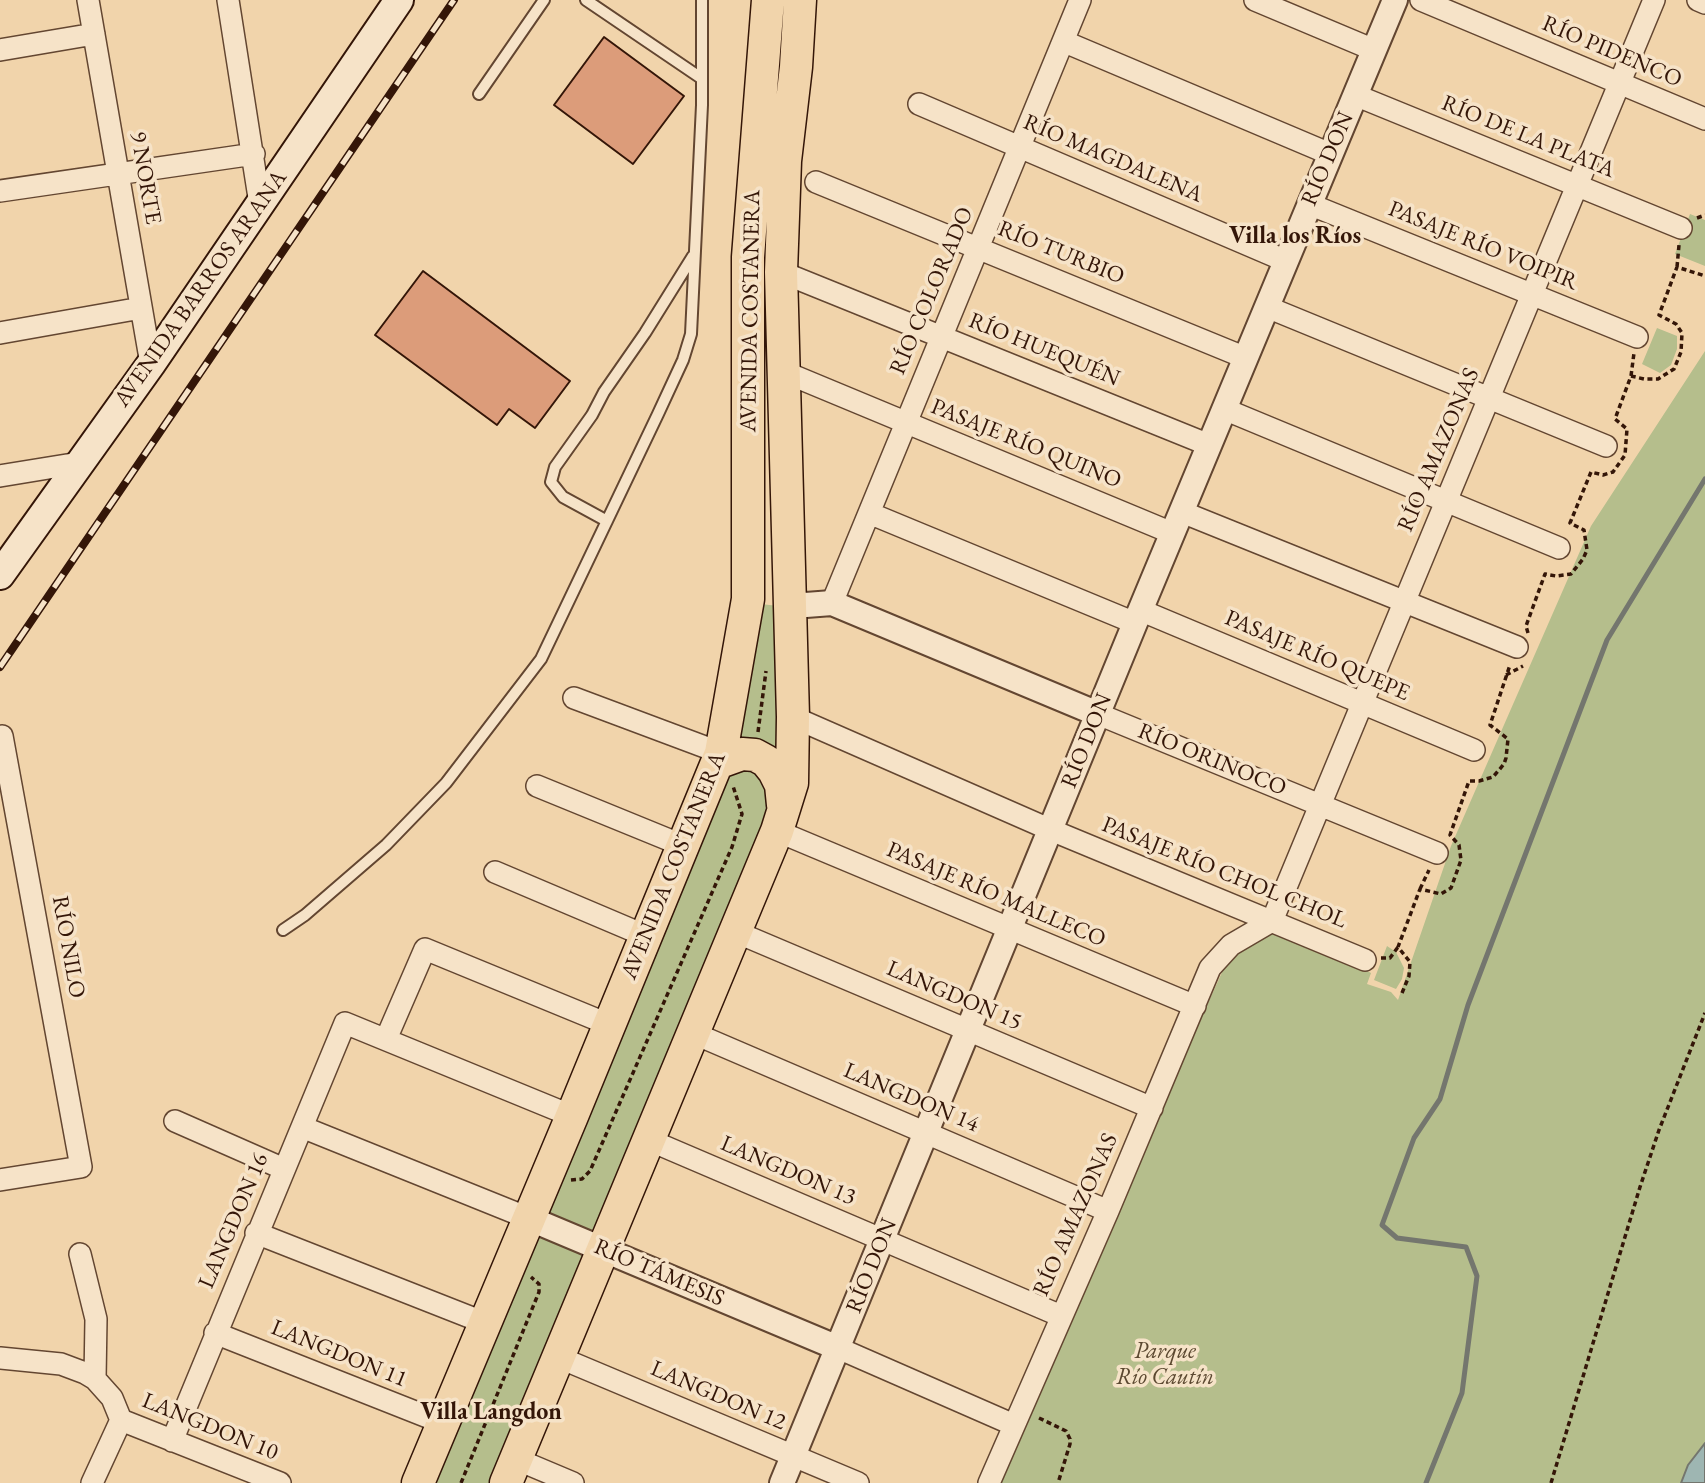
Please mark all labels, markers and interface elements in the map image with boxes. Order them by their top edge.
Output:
street label: RÍO PIDENCO [1538,10,1686,94]
street label: RÍO DE LA PLATA [1437,90,1619,184]
street label: RÍO DON [1296,108,1360,210]
street label: RÍO MAGDALENA [1019,109,1207,209]
street label: 9 NORTE [123,129,167,227]
street label: AVENIDA BARROS ARANA [109,165,293,413]
street label: AVENIDA COSTANERA [735,189,767,433]
street label: PASAJE RÍO VOIPIR [1384,195,1582,297]
street label: RÍO COLORADO [884,203,980,379]
street label: RÍO TURBIO [994,215,1128,291]
district label: Villa los Ríos [1229,222,1361,250]
street label: RÍO HUEQUÉN [964,307,1124,393]
street label: RÍO AMAZONAS [1392,364,1486,536]
street label: PASAJE RÍO QUINO [927,393,1125,495]
street label: PASAJE RÍO QUEPE [1220,605,1414,707]
street label: RÍO DON [1056,690,1118,792]
street label: RÍO ORINOCO [1134,718,1290,802]
street label: AVENIDA COSTANERA [616,748,732,984]
street label: PASAJE RÍO CHOL CHOL [1098,811,1350,935]
street label: PASAJE RÍO MALLECO [882,836,1110,954]
street label: RÍO NILO [45,894,91,1000]
street label: LANGDON 15 [882,955,1026,1037]
street label: LANGDON 14 [839,1057,983,1139]
street label: RÍO AMAZONAS [1028,1129,1124,1301]
street label: LANGDON 13 [716,1130,860,1212]
street label: LANGDON 16 [193,1149,275,1293]
street label: RÍO DON [841,1215,903,1317]
street label: RÍO TÁMESIS [590,1233,728,1313]
street label: LANGDON 11 [267,1314,411,1394]
park label: Parque Río Cautín [1116,1338,1214,1392]
street label: LANGDON 12 [646,1355,790,1437]
street label: LANGDON 10 [138,1387,282,1467]
district label: Villa Langdon [420,1398,562,1426]

